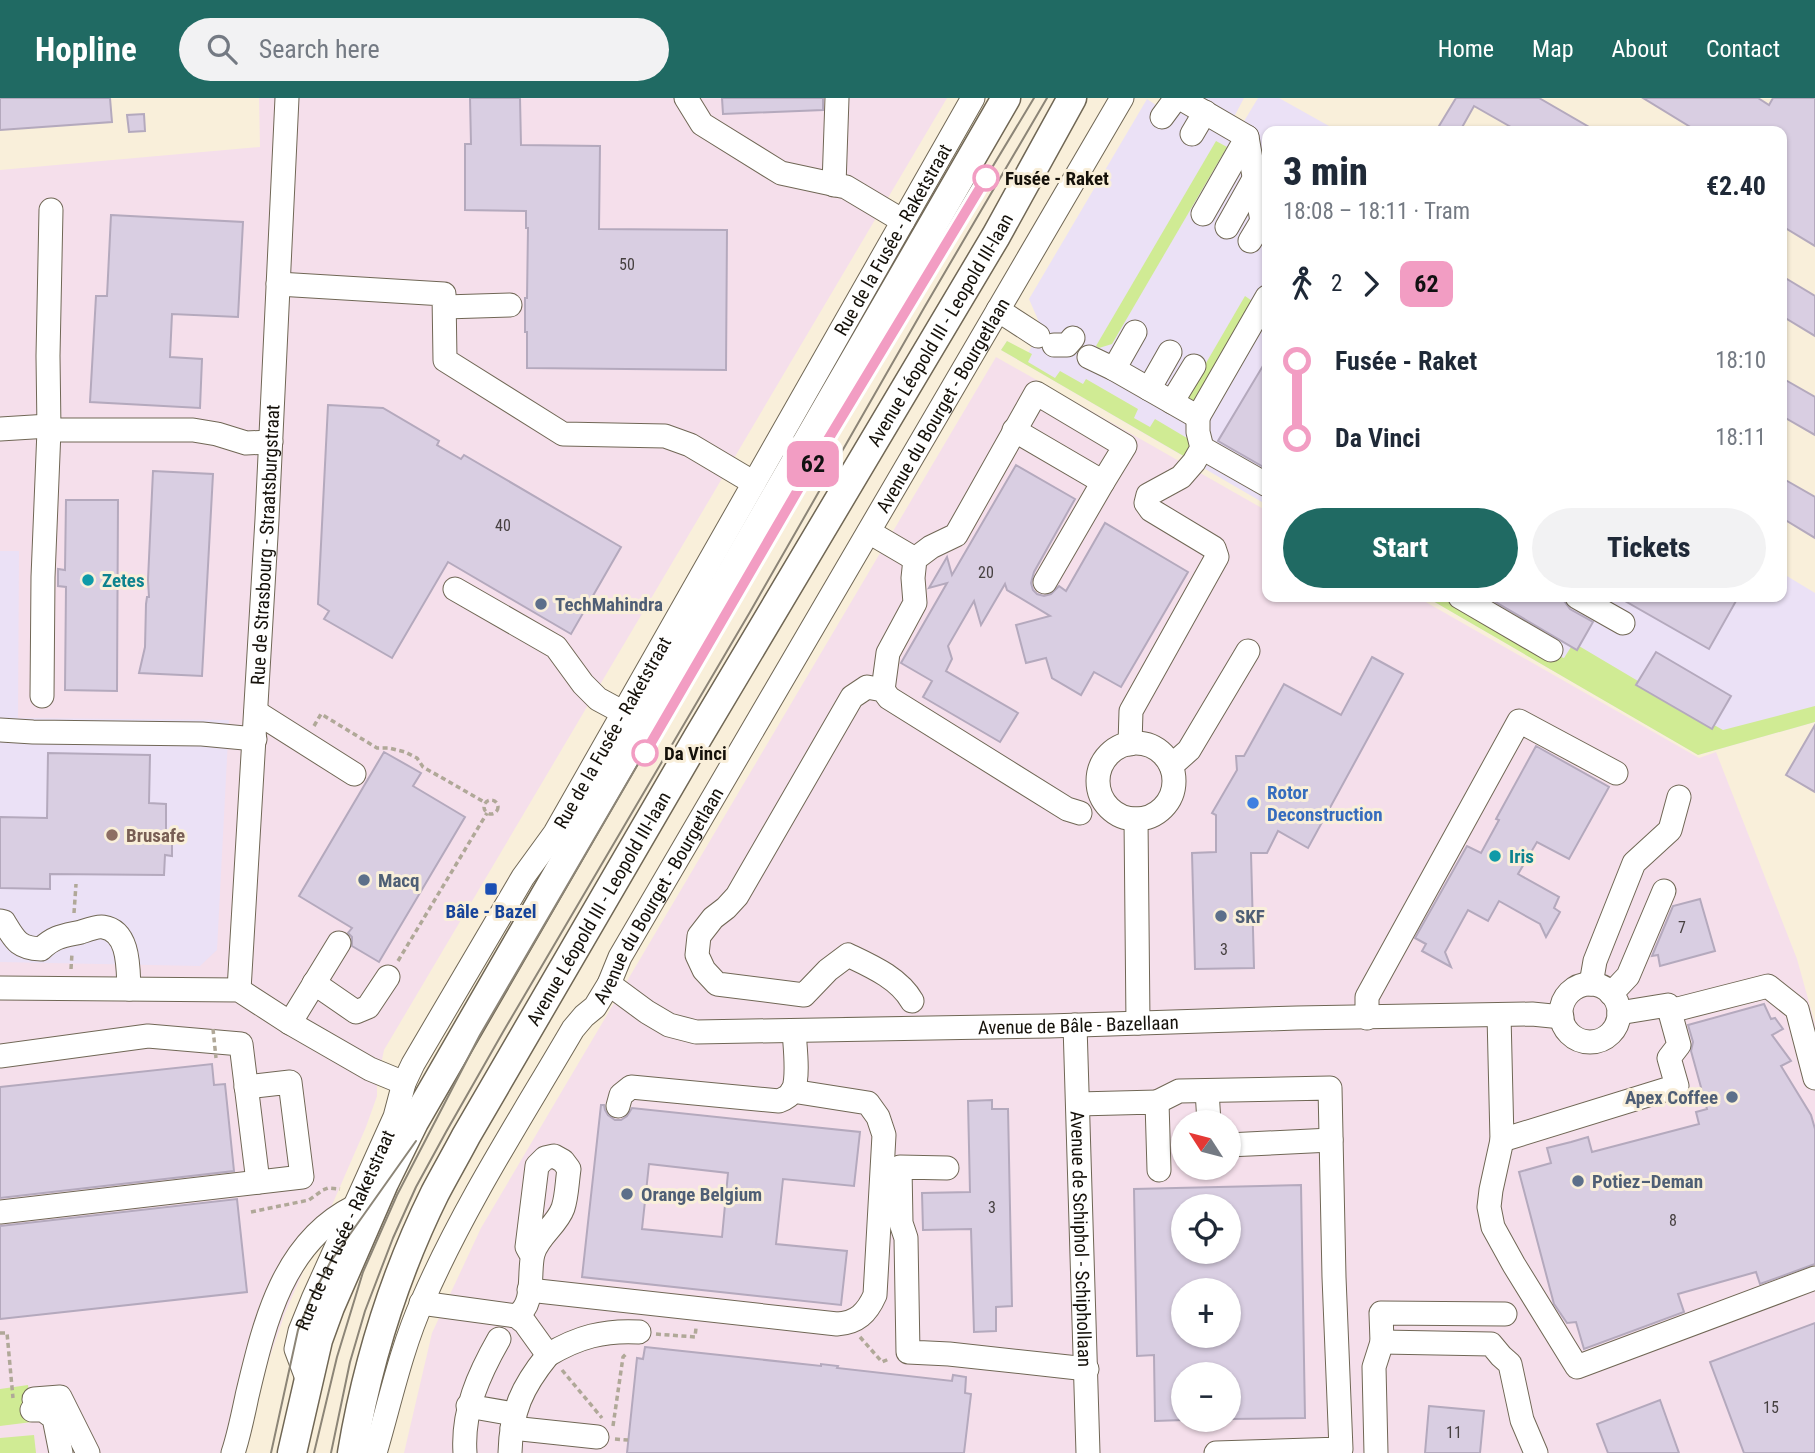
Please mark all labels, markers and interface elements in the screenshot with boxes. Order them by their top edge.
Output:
search box [179,18,669,81]
text: Hopline [35,30,137,69]
icon: search [203,30,241,68]
text: Search here [259,34,380,64]
text: Home [1438,35,1494,63]
text: Map [1532,35,1574,63]
text: About [1612,35,1668,63]
text: Contact [1706,35,1780,63]
street label: Rue de la Fusée - Raketstraat [829,140,956,340]
text: 3 min [1283,150,1368,194]
marker: Fusée - Raket [973,165,999,191]
place label: Fusée - Raket [1005,167,1109,190]
text: €2.40 [1706,171,1766,201]
text: 18:08 – 18:11 · Tram [1283,198,1470,225]
street label: Avenue Léopold III - Leopold III-laan [862,209,1018,450]
house number: 50 [619,255,635,274]
icon: walk [1283,265,1321,303]
icon: forward [1352,265,1390,303]
text: 2 [1331,270,1342,297]
text: 62 [1414,270,1439,298]
street label: Avenue du Bourget - Bourgetlaan [871,294,1014,517]
text: Fusée - Raket [1335,346,1477,376]
text: 18:10 [1715,347,1766,374]
street label: Rue de Strasbourg - Straatsburgstraat [246,404,284,686]
text: Da Vinci [1335,423,1421,453]
text: 18:11 [1715,424,1766,451]
line badge: 62 [782,441,844,487]
text: 62 [801,450,825,478]
button: Start [1283,508,1518,588]
button: Tickets [1532,508,1766,588]
house number: 40 [495,516,511,535]
house number: 20 [978,563,994,582]
place label: Zetes [102,569,145,592]
marker: Zetes [80,572,96,588]
place label: TechMahindra [555,593,663,616]
marker: TechMahindra [533,596,549,612]
street label: Rue de la Fusée - Raketstraat [549,632,676,832]
marker: Da Vinci [632,740,658,766]
place label: Da Vinci [664,742,727,765]
place label: Rotor Deconstruction [1267,781,1383,826]
street label: Avenue du Bourget - Bourgetlaan [588,783,728,1008]
street label: Avenue Léopold III - Leopold III-laan [521,787,675,1030]
marker: Rotor Deconstruction [1245,795,1261,811]
place label: Brusafe [126,824,185,847]
marker: Brusafe [104,827,120,843]
place label: Iris [1509,845,1534,868]
marker: Iris [1487,848,1503,864]
place label: Macq [378,869,420,892]
marker: Macq [356,872,372,888]
marker: Bâle - Bazel [483,881,499,897]
place label: Bâle - Bazel [445,900,537,923]
place label: SKF [1235,905,1265,928]
marker: SKF [1213,908,1229,924]
house number: 7 [1678,918,1686,937]
house number: 3 [1220,940,1228,959]
street label: Avenue de Bâle - Bazellaan [978,1010,1179,1039]
place label: Apex Coffee [1625,1086,1718,1109]
marker: Apex Coffee [1724,1089,1740,1105]
street label: Avenue de Schiphol - Schiphollaan [1066,1110,1097,1367]
north arrow [1171,1110,1241,1180]
map controls [1171,1110,1241,1432]
street label: Rue de la Fusée - Raketstraat [290,1126,399,1334]
place label: Potiez–Deman [1592,1170,1703,1193]
marker: Potiez–Deman [1570,1173,1586,1189]
place label: Orange Belgium [641,1183,762,1206]
marker: Orange Belgium [619,1186,635,1202]
button: locate [1171,1194,1241,1264]
house number: 3 [988,1198,996,1217]
house number: 8 [1669,1211,1677,1230]
button: + [1171,1278,1241,1348]
button: − [1171,1362,1241,1432]
house number: 15 [1763,1398,1779,1417]
house number: 11 [1446,1423,1462,1442]

